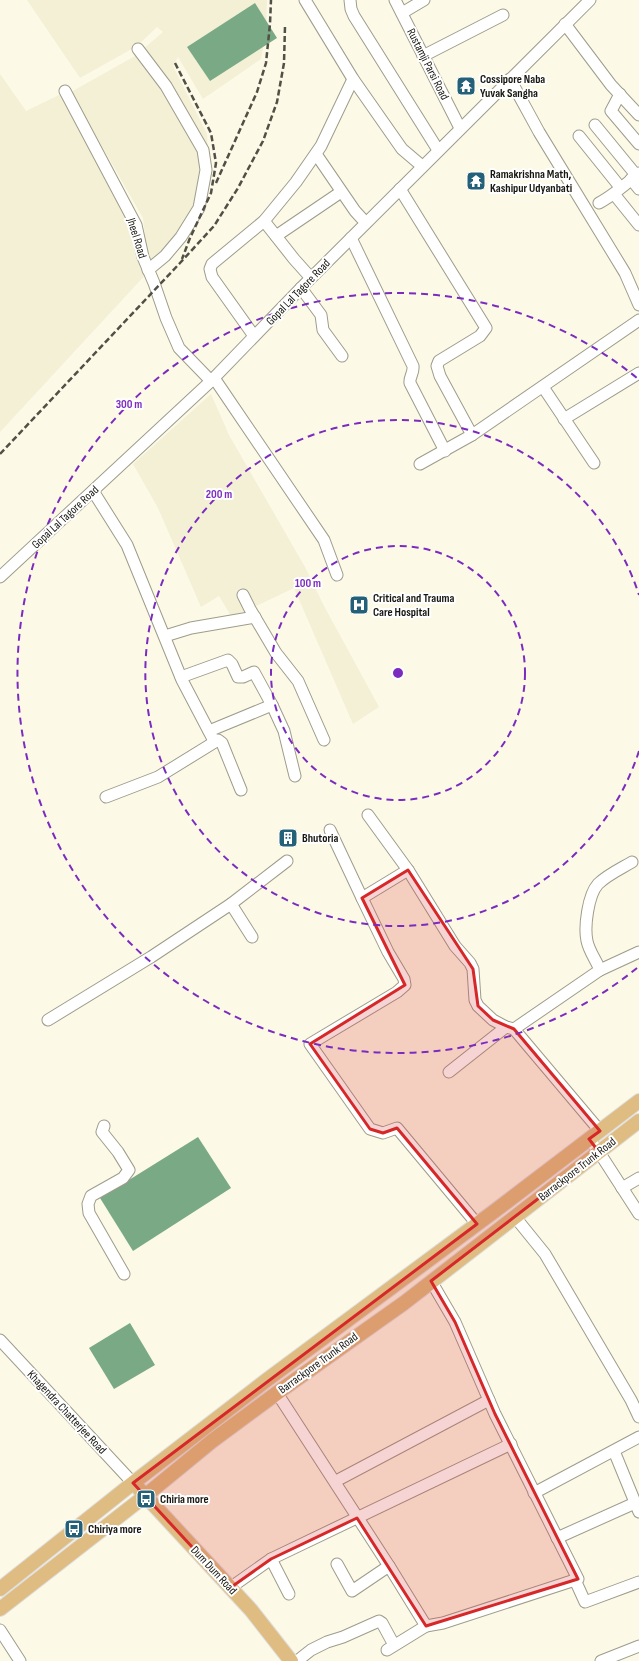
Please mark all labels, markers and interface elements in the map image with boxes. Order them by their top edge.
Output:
street label: Rustamji Parsi Road [403,26,452,103]
place label: Cossipore Naba Yuvak Sangha [480,72,545,101]
temple icon: Cossipore Naba Yuvak Sangha [455,75,477,97]
place label: Ramakrishna Math, Kashipur Udyanbati [490,167,572,196]
temple icon: Ramakrishna Math, Kashipur Udyanbati [465,170,487,192]
street label: Jheel Road [123,215,150,260]
street label: Gopal Lal Tagore Road [263,256,334,329]
text: 300 m [116,397,142,412]
street label: Gopal Lal Tagore Road [29,482,102,552]
text: 200 m [206,487,232,502]
text: 100 m [295,576,321,591]
place label: Critical and Trauma Care Hospital [373,591,454,620]
hospital icon: Critical and Trauma Care Hospital [348,594,370,616]
centre of rings [391,666,405,680]
building icon: Bhutoria [277,827,299,849]
place label: Bhutoria [302,831,339,846]
street label: Barrackpore Trunk Road [535,1134,619,1204]
street label: Barrackpore Trunk Road [276,1330,361,1397]
street label: Khagendra Chatterjee Road [24,1367,109,1457]
bus stop icon: Chiria more [135,1488,157,1510]
place label: Chiria more [160,1492,209,1507]
bus stop icon: Chiriya more [63,1518,85,1540]
place label: Chiriya more [88,1522,142,1537]
street label: Dum Dum Road [187,1543,240,1598]

